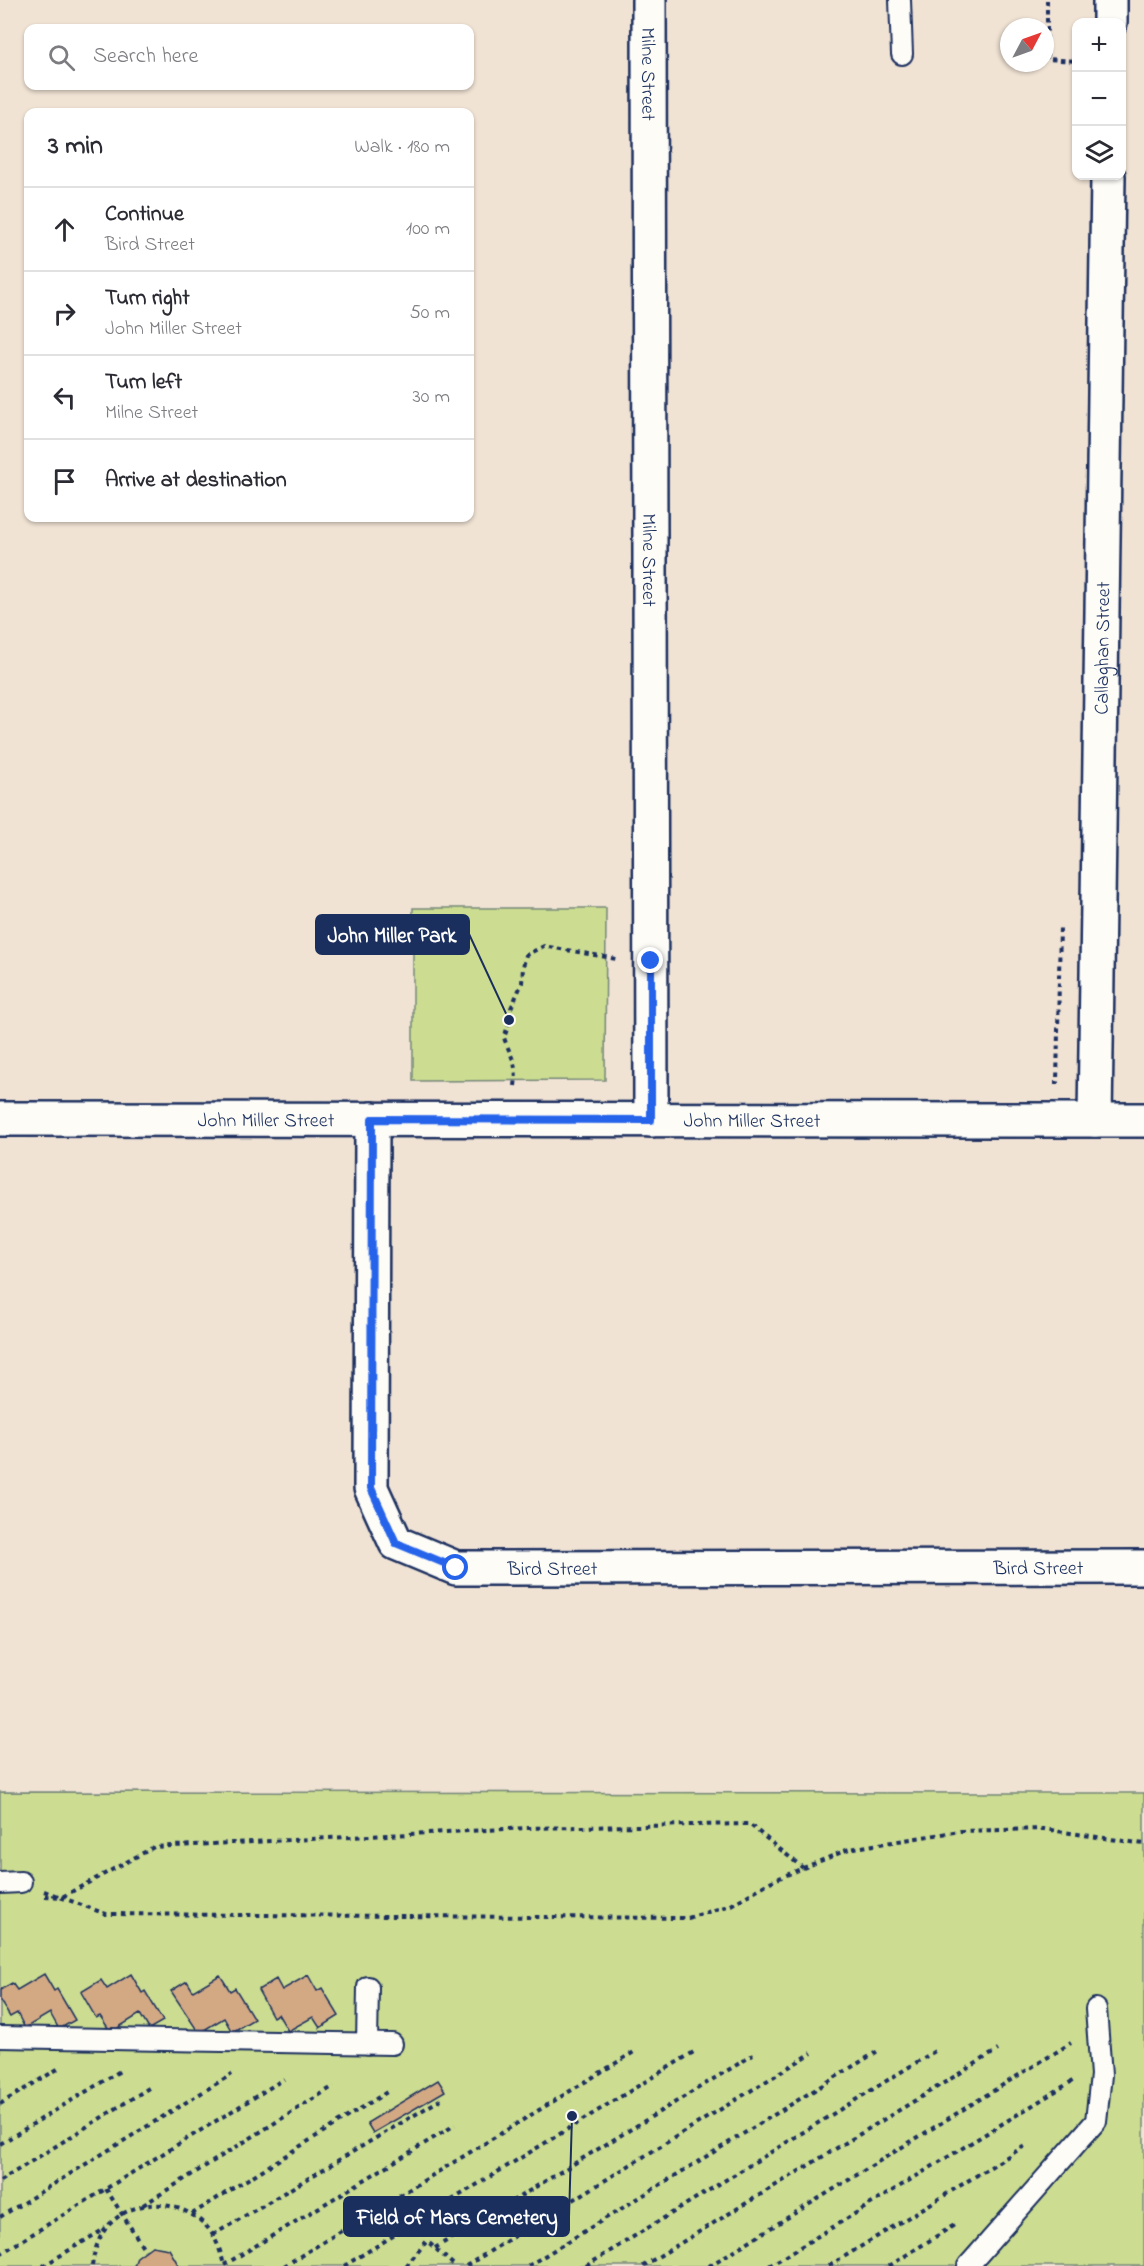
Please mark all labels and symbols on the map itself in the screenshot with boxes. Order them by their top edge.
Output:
north arrow [1000,18,1054,72]
street label: Milne Street [632,27,661,121]
street label: Milne Street [633,513,662,607]
street label: Callaghan Street [1089,581,1119,715]
callout: John Miller Park [316,915,469,954]
text: John Miller Park [328,922,457,952]
route end [637,947,663,973]
street label: John Miller Street [197,1107,335,1136]
street label: John Miller Street [683,1108,821,1137]
route start [442,1554,468,1580]
street label: Bird Street [993,1555,1084,1584]
street label: Bird Street [507,1556,598,1585]
callout: Field of Mars Cemetery [344,2197,569,2236]
text: Field of Mars Cemetery [355,2204,558,2236]

